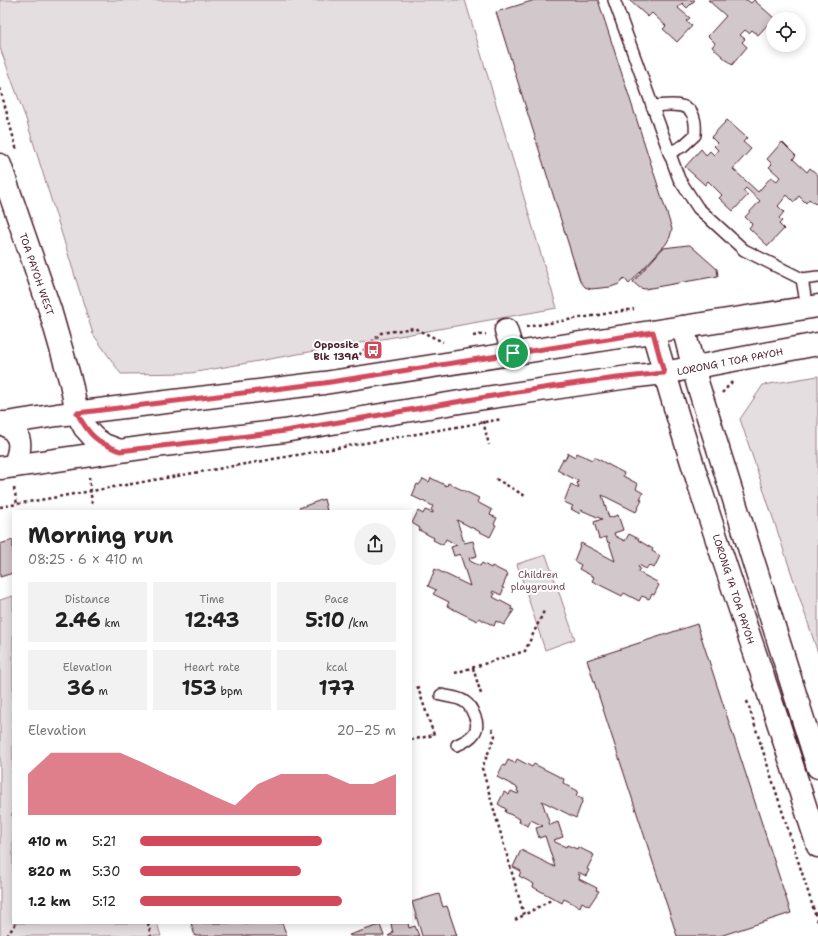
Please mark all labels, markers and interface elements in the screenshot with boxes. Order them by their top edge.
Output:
map controls [766,12,806,52]
button: locate [766,12,806,52]
street label: TOA PAYOH WEST [16,231,57,317]
pin [496,336,530,370]
place label: Opposite Blk 139A [314,338,359,363]
bus stop icon: Opposite Blk 139A [362,339,384,361]
icon: arrive [502,342,524,364]
street label: LORONG 1 TOA PAYOH [676,345,784,378]
text: Morning run [28,521,173,550]
button: share [354,523,396,565]
street label: LORONG 1A TOA PAYOH [710,532,757,646]
text: 08:25 · 6 × 410 m [28,551,143,568]
park label: Children playground [511,568,566,593]
text: Distance [65,592,110,607]
text: Time [199,592,225,607]
text: Pace [325,592,349,607]
text: 2.46 [55,607,101,633]
text: 12:43 [184,607,240,633]
text: 5:10 [305,607,345,633]
text: km [101,616,120,631]
text: /km [345,616,368,631]
text: Elevation [63,660,112,675]
text: Heart rate [184,660,240,675]
text: kcal [326,660,347,675]
text: 36 [67,675,95,701]
text: 153 [181,675,217,701]
text: 177 [319,675,355,701]
text: m [95,684,108,699]
text: bpm [217,684,243,699]
text: Elevation [28,722,86,739]
text: 20–25 m [337,722,396,739]
text: 410 m [28,833,67,850]
text: 5:21 [92,833,116,850]
text: 820 m [28,863,71,880]
text: 5:30 [92,863,120,880]
text: 1.2 km [28,893,71,910]
text: 5:12 [92,893,116,910]

